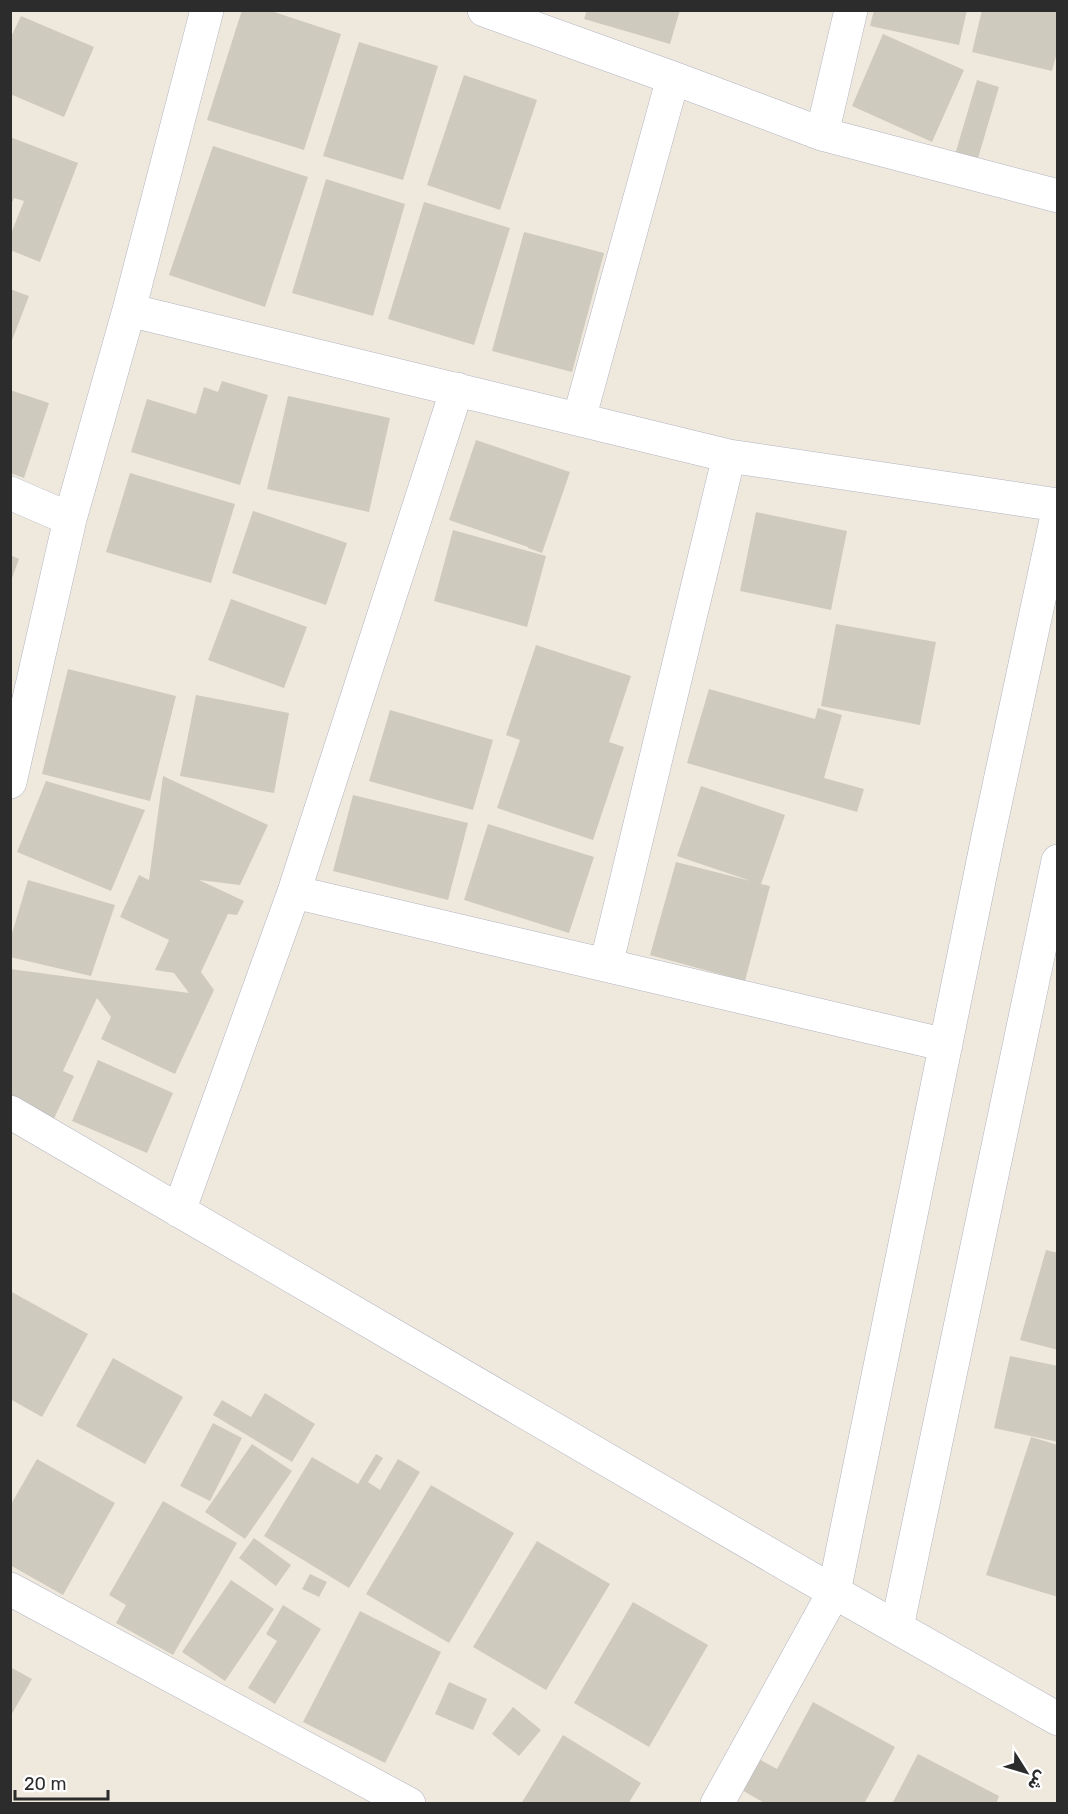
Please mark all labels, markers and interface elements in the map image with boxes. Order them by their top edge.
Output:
north arrow [996,1742,1056,1802]
scale bar [15,1763,108,1801]
text: ش [1024,1767,1051,1795]
text: 20 m [24,1773,66,1795]

